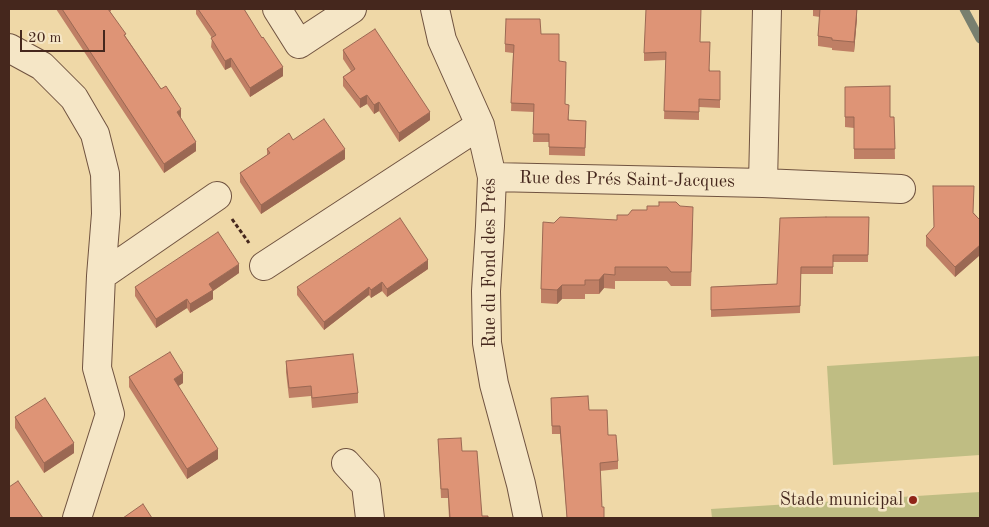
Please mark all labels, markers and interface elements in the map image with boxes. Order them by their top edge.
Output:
scale bar [22,20,108,52]
text: 20 m [28,31,62,46]
street label: Rue des Prés Saint-Jacques [519,167,735,193]
street label: Rue du Fond des Prés [479,178,501,348]
place label: Stade municipal [780,489,903,511]
marker: Stade municipal [907,494,919,506]

